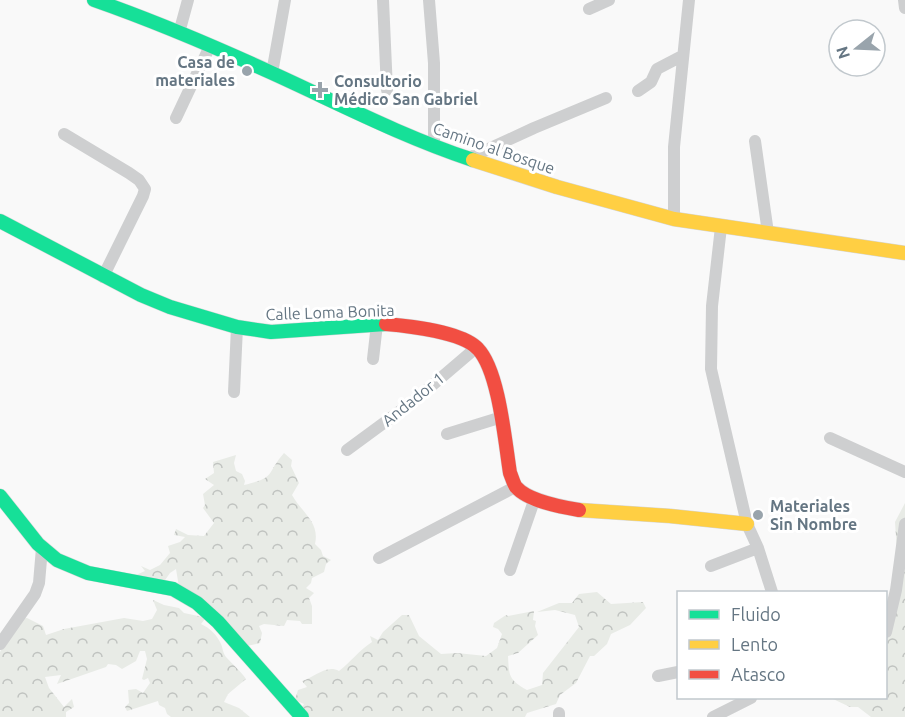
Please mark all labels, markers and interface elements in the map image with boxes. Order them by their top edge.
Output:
north arrow [827,18,887,78]
text: N [832,44,853,61]
place label: Casa de materiales [155,53,235,89]
marker: Casa de materiales [240,64,254,78]
place label: Consultorio Médico San Gabriel [334,72,478,108]
marker: Consultorio Médico San Gabriel [311,81,329,99]
street label: Camino al Bosque [431,119,557,177]
street label: Calle Loma Bonita [265,301,395,323]
street label: Andador 1 [378,369,448,429]
place label: Materiales Sin Nombre [770,497,857,533]
marker: Materiales Sin Nombre [751,508,765,522]
legend [677,591,887,699]
text: Fluido [731,604,781,624]
text: Lento [731,634,778,654]
text: Atasco [731,664,786,684]

